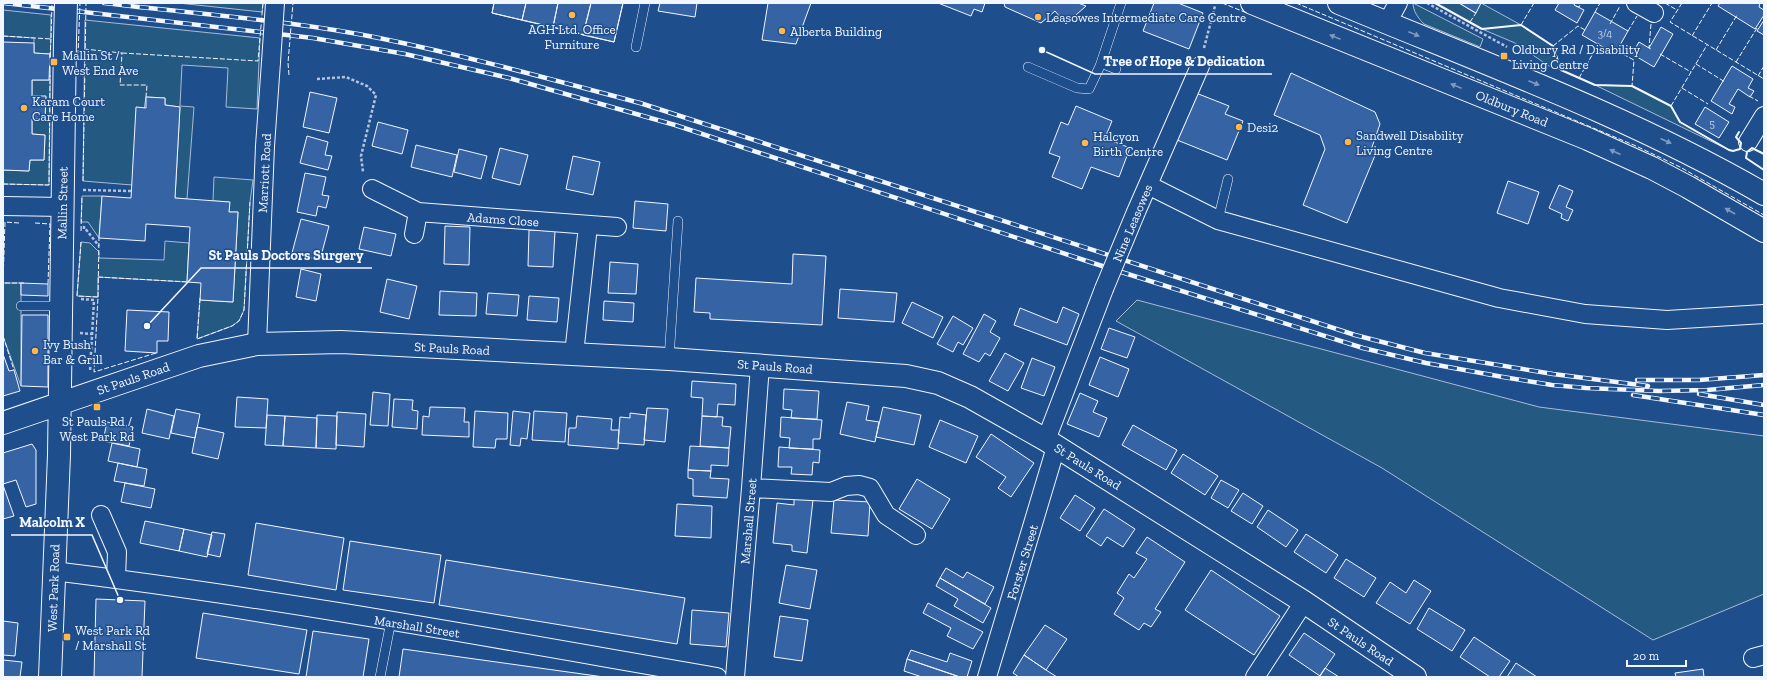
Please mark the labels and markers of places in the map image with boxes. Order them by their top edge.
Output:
marker: AGH Ltd. Office Furniture [567,10,577,20]
place label: Leasowes Intermediate Care Centre [1046,10,1246,25]
marker: Leasowes Intermediate Care Centre [1033,12,1043,22]
place label: AGH Ltd. Office Furniture [528,22,616,52]
place label: Alberta Building [790,24,882,39]
marker: Alberta Building [777,26,787,36]
place label: Oldbury Rd / Disability Living Centre [1512,42,1641,72]
place label: Mallin St / West End Ave [62,48,138,78]
callout: Tree of Hope & Dedication [1095,48,1272,74]
marker: Oldbury Rd / Disability Living Centre [1499,51,1509,61]
marker: Mallin St / West End Ave [49,57,59,67]
place label: Karam Court Care Home [32,94,105,124]
marker: Karam Court Care Home [19,103,29,113]
place label: Desi2 [1247,120,1279,135]
marker: Desi2 [1234,122,1244,132]
place label: Sandwell Disability Living Centre [1356,128,1464,158]
place label: Halcyon Birth Centre [1093,129,1163,159]
marker: Sandwell Disability Living Centre [1343,137,1353,147]
marker: Halcyon Birth Centre [1080,138,1090,148]
callout: St Pauls Doctors Surgery [201,242,372,268]
place label: Ivy Bush Bar & Grill [43,337,103,367]
marker: Ivy Bush Bar & Grill [30,346,40,356]
marker: St Pauls Rd / West Park Rd [92,402,102,412]
place label: St Pauls Rd / West Park Rd [60,414,134,444]
callout: Malcolm X [11,509,92,535]
place label: West Park Rd / Marshall St [75,623,150,653]
marker: West Park Rd / Marshall St [62,632,72,642]

